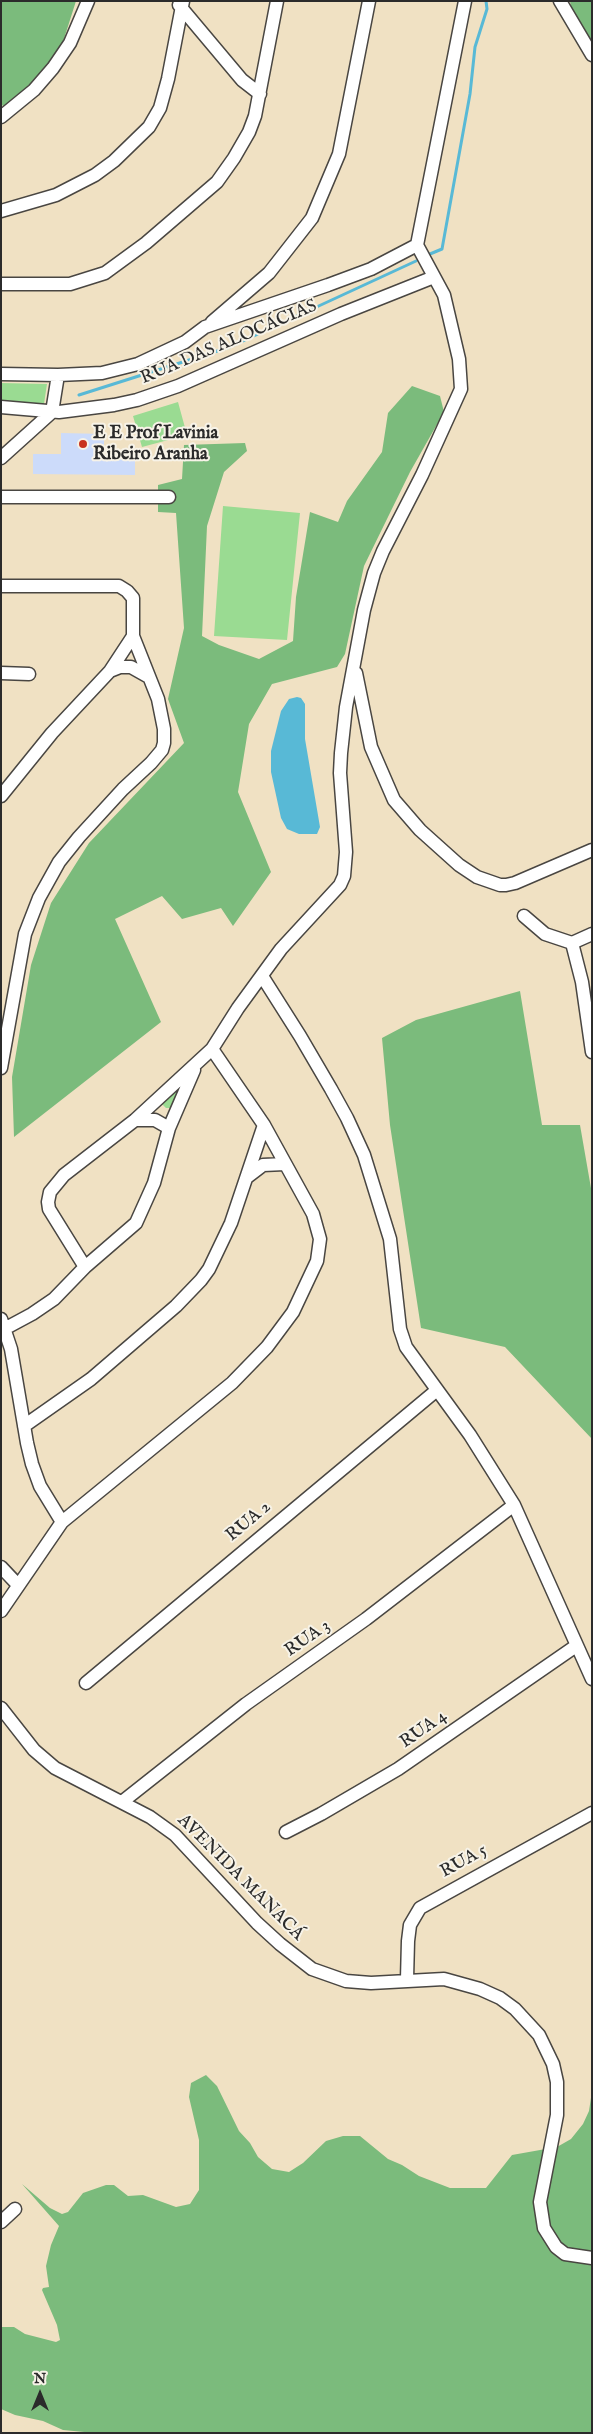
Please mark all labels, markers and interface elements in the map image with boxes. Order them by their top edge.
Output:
street label: RUA DAS ALOCÁCIAS [138,296,320,390]
place label: E E Prof Lavinia Ribeiro Aranha [93,423,218,466]
marker: E E Prof Lavinia Ribeiro Aranha [77,438,89,450]
street label: RUA 2 [222,1497,276,1547]
street label: RUA 3 [281,1616,335,1662]
street label: RUA 4 [396,1706,452,1754]
street label: AVENIDA MANACÁ [172,1810,308,1946]
street label: RUA 5 [437,1840,491,1884]
north arrow [15,2369,65,2419]
text: N [34,2370,46,2388]

